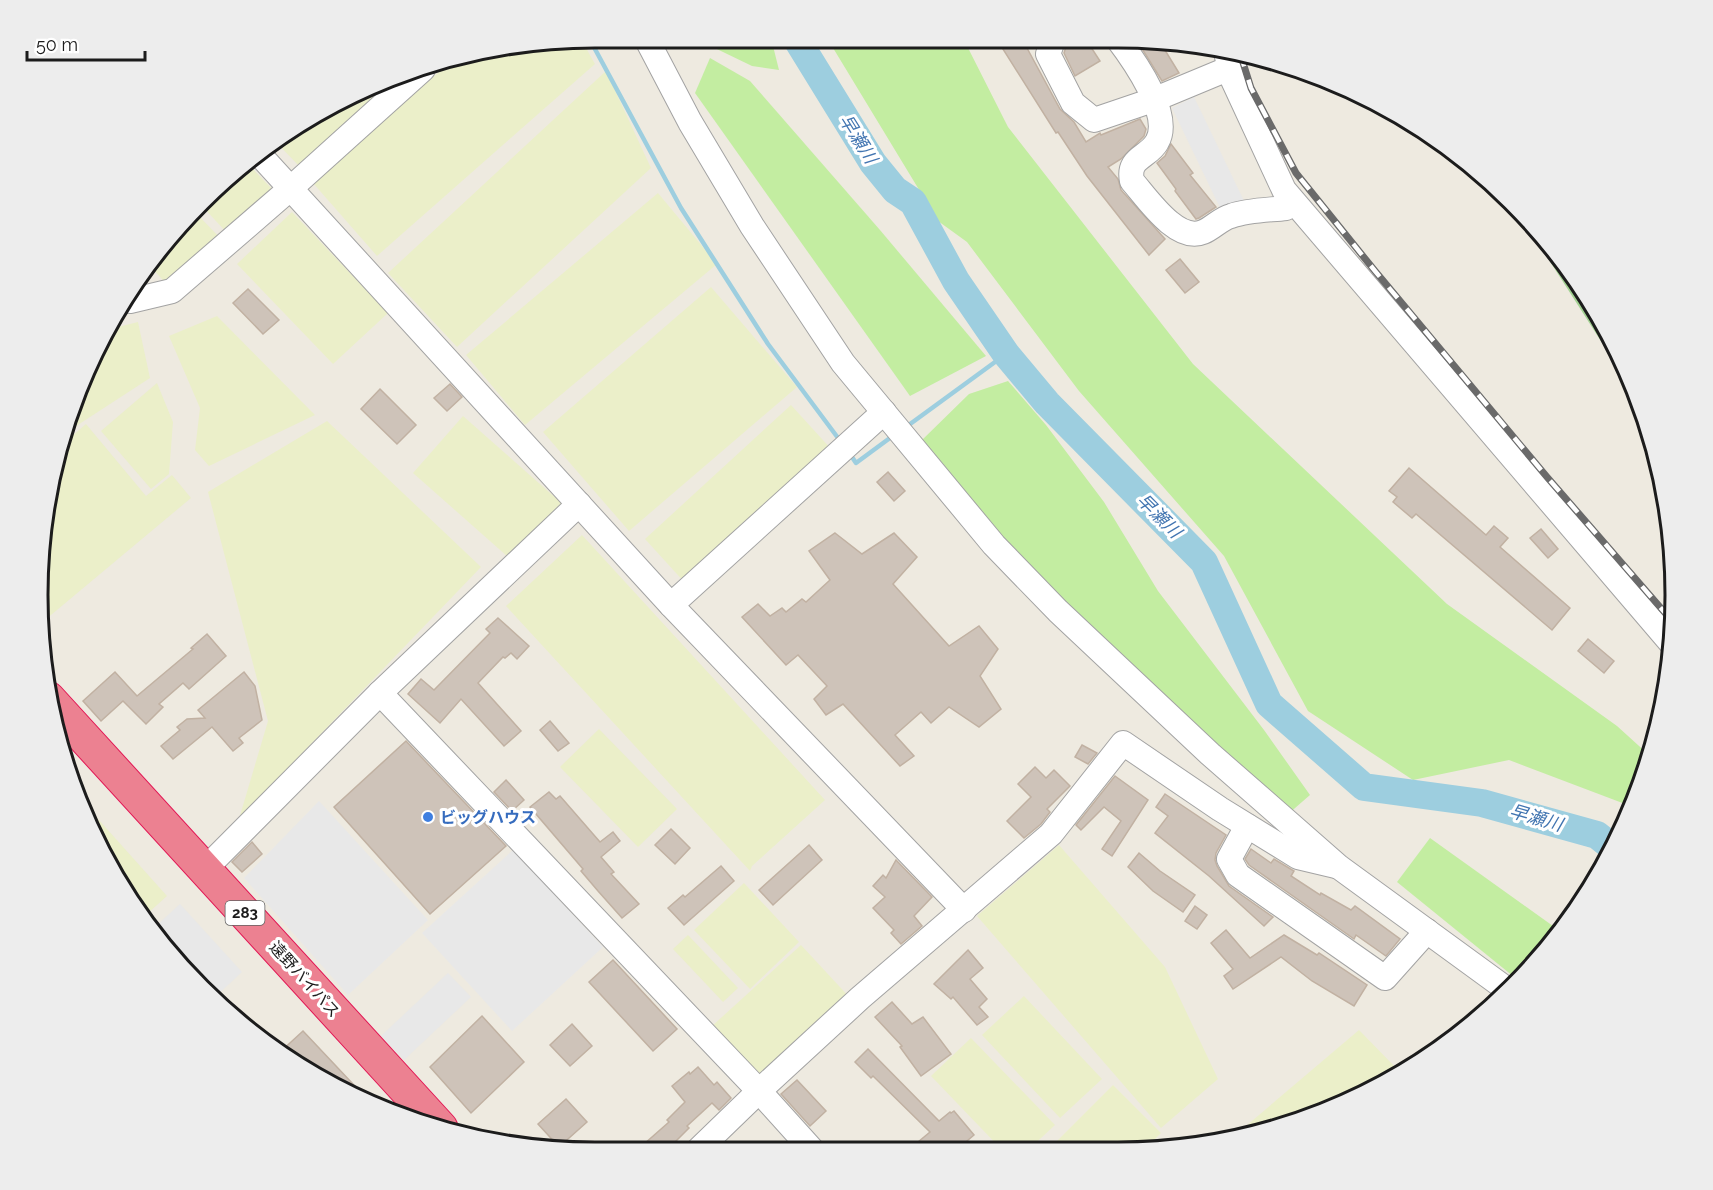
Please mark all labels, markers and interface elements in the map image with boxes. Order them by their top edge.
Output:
scale bar [27,24,146,62]
text: 50 m [36,34,78,55]
water label: 早瀬川 [835,110,883,169]
water label: 早瀬川 [1133,489,1187,544]
water label: 早瀬川 [1507,800,1567,836]
place label: ビッグハウス [440,808,536,827]
marker: ビッグハウス [421,810,435,824]
road number: 283 [226,901,264,925]
street label: 遠野バイパス [266,937,344,1021]

